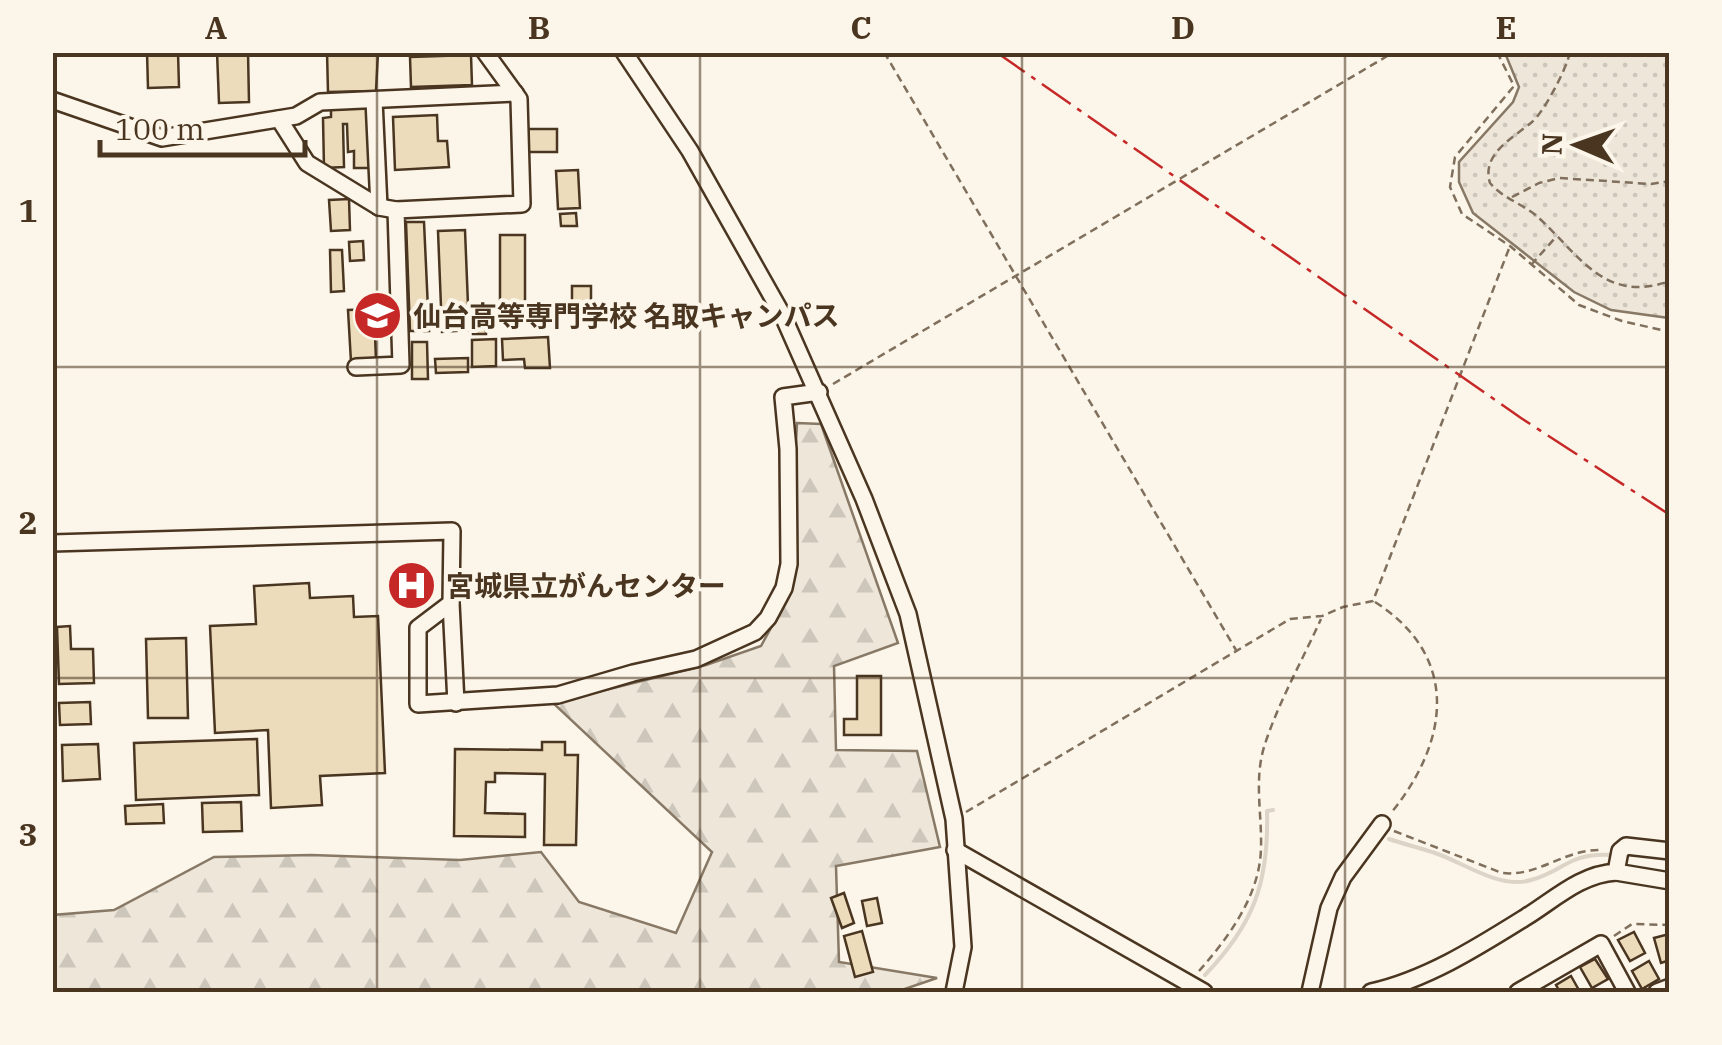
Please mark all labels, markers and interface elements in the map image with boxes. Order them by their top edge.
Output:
text: A [205,6,227,48]
text: B [528,6,550,48]
text: C [850,6,872,48]
text: D [1171,6,1195,48]
text: E [1495,6,1517,48]
scale bar [100,95,305,157]
north arrow [1527,95,1627,195]
text: 100 m [115,109,205,148]
text: N [1533,132,1570,156]
text: 1 [18,189,38,231]
school or university icon: 仙台高等専門学校 名取キャンパス [352,289,404,341]
place label: 仙台高等専門学校 名取キャンパス [413,297,840,334]
text: 2 [18,501,38,543]
hospital icon: 宮城県立がんセンター [385,559,437,611]
place label: 宮城県立がんセンター [446,567,726,604]
text: 3 [18,813,38,855]

